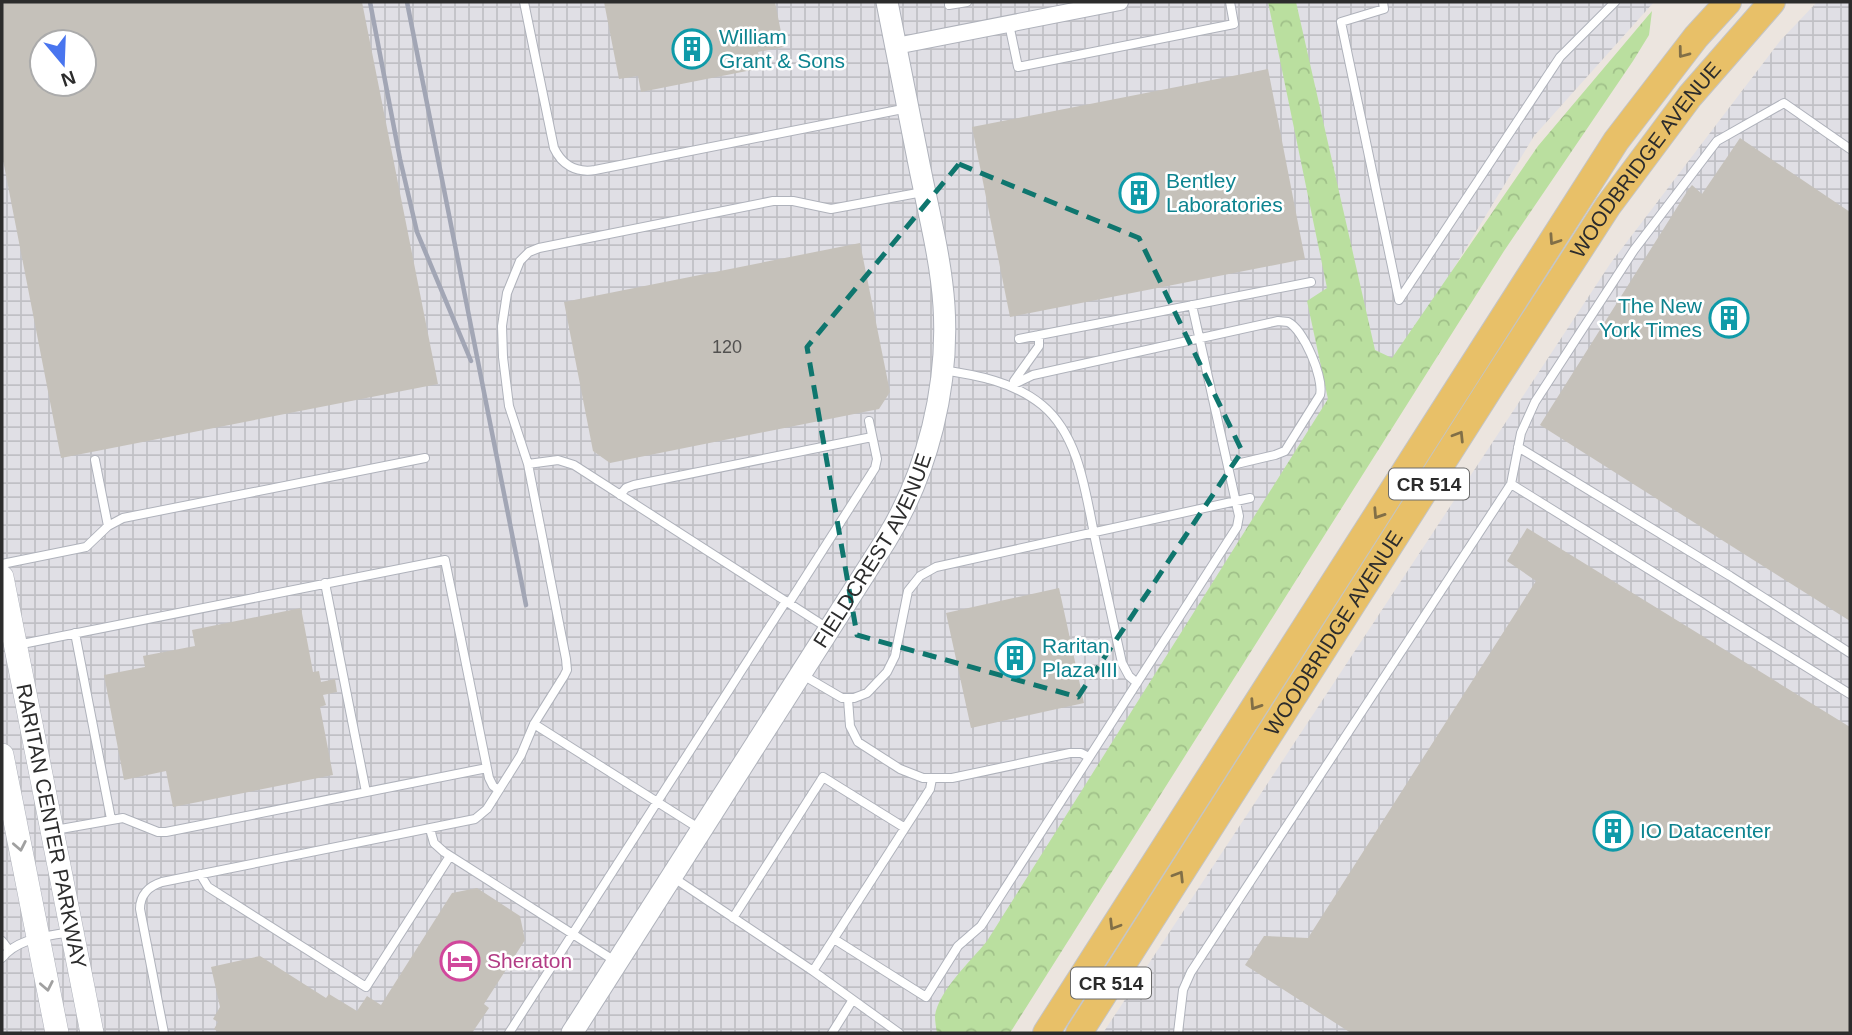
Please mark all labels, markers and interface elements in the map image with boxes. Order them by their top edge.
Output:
place label: William Grant & Sons [719,25,845,72]
north arrow [28,28,98,98]
building icon: William Grant & Sons [671,28,713,70]
one-way arrow [1679,45,1692,58]
street label: WOODBRIDGE AVENUE [1566,57,1725,262]
text: N [58,66,78,91]
place label: Bentley Laboratories [1166,169,1283,216]
building icon: Bentley Laboratories [1118,172,1160,214]
one-way arrow [1550,232,1562,245]
place label: The New York Times [1599,294,1703,341]
building icon: The New York Times [1708,297,1750,339]
house number: 120 [712,337,742,357]
one-way arrow [1451,430,1464,443]
street label: FIELDCREST AVENUE [808,450,936,652]
road number: CR 514 [1389,468,1469,499]
one-way arrow [1373,506,1386,519]
street label: WOODBRIDGE AVENUE [1260,527,1407,739]
place label: Raritan Plaza III [1042,634,1118,681]
building icon: Raritan Plaza III [994,637,1036,679]
street label: RARITAN CENTER PARKWAY [12,682,91,971]
one-way arrow [1250,698,1263,711]
building icon: IO Datacenter [1592,810,1634,852]
place label: IO Datacenter [1640,819,1771,842]
one-way arrow [11,840,26,852]
one-way arrow [1171,870,1184,883]
one-way arrow [1110,917,1123,930]
hotel icon: Sheraton [439,940,481,982]
place label: Sheraton [487,949,572,972]
road number: CR 514 [1071,967,1151,998]
one-way arrow [39,980,54,992]

